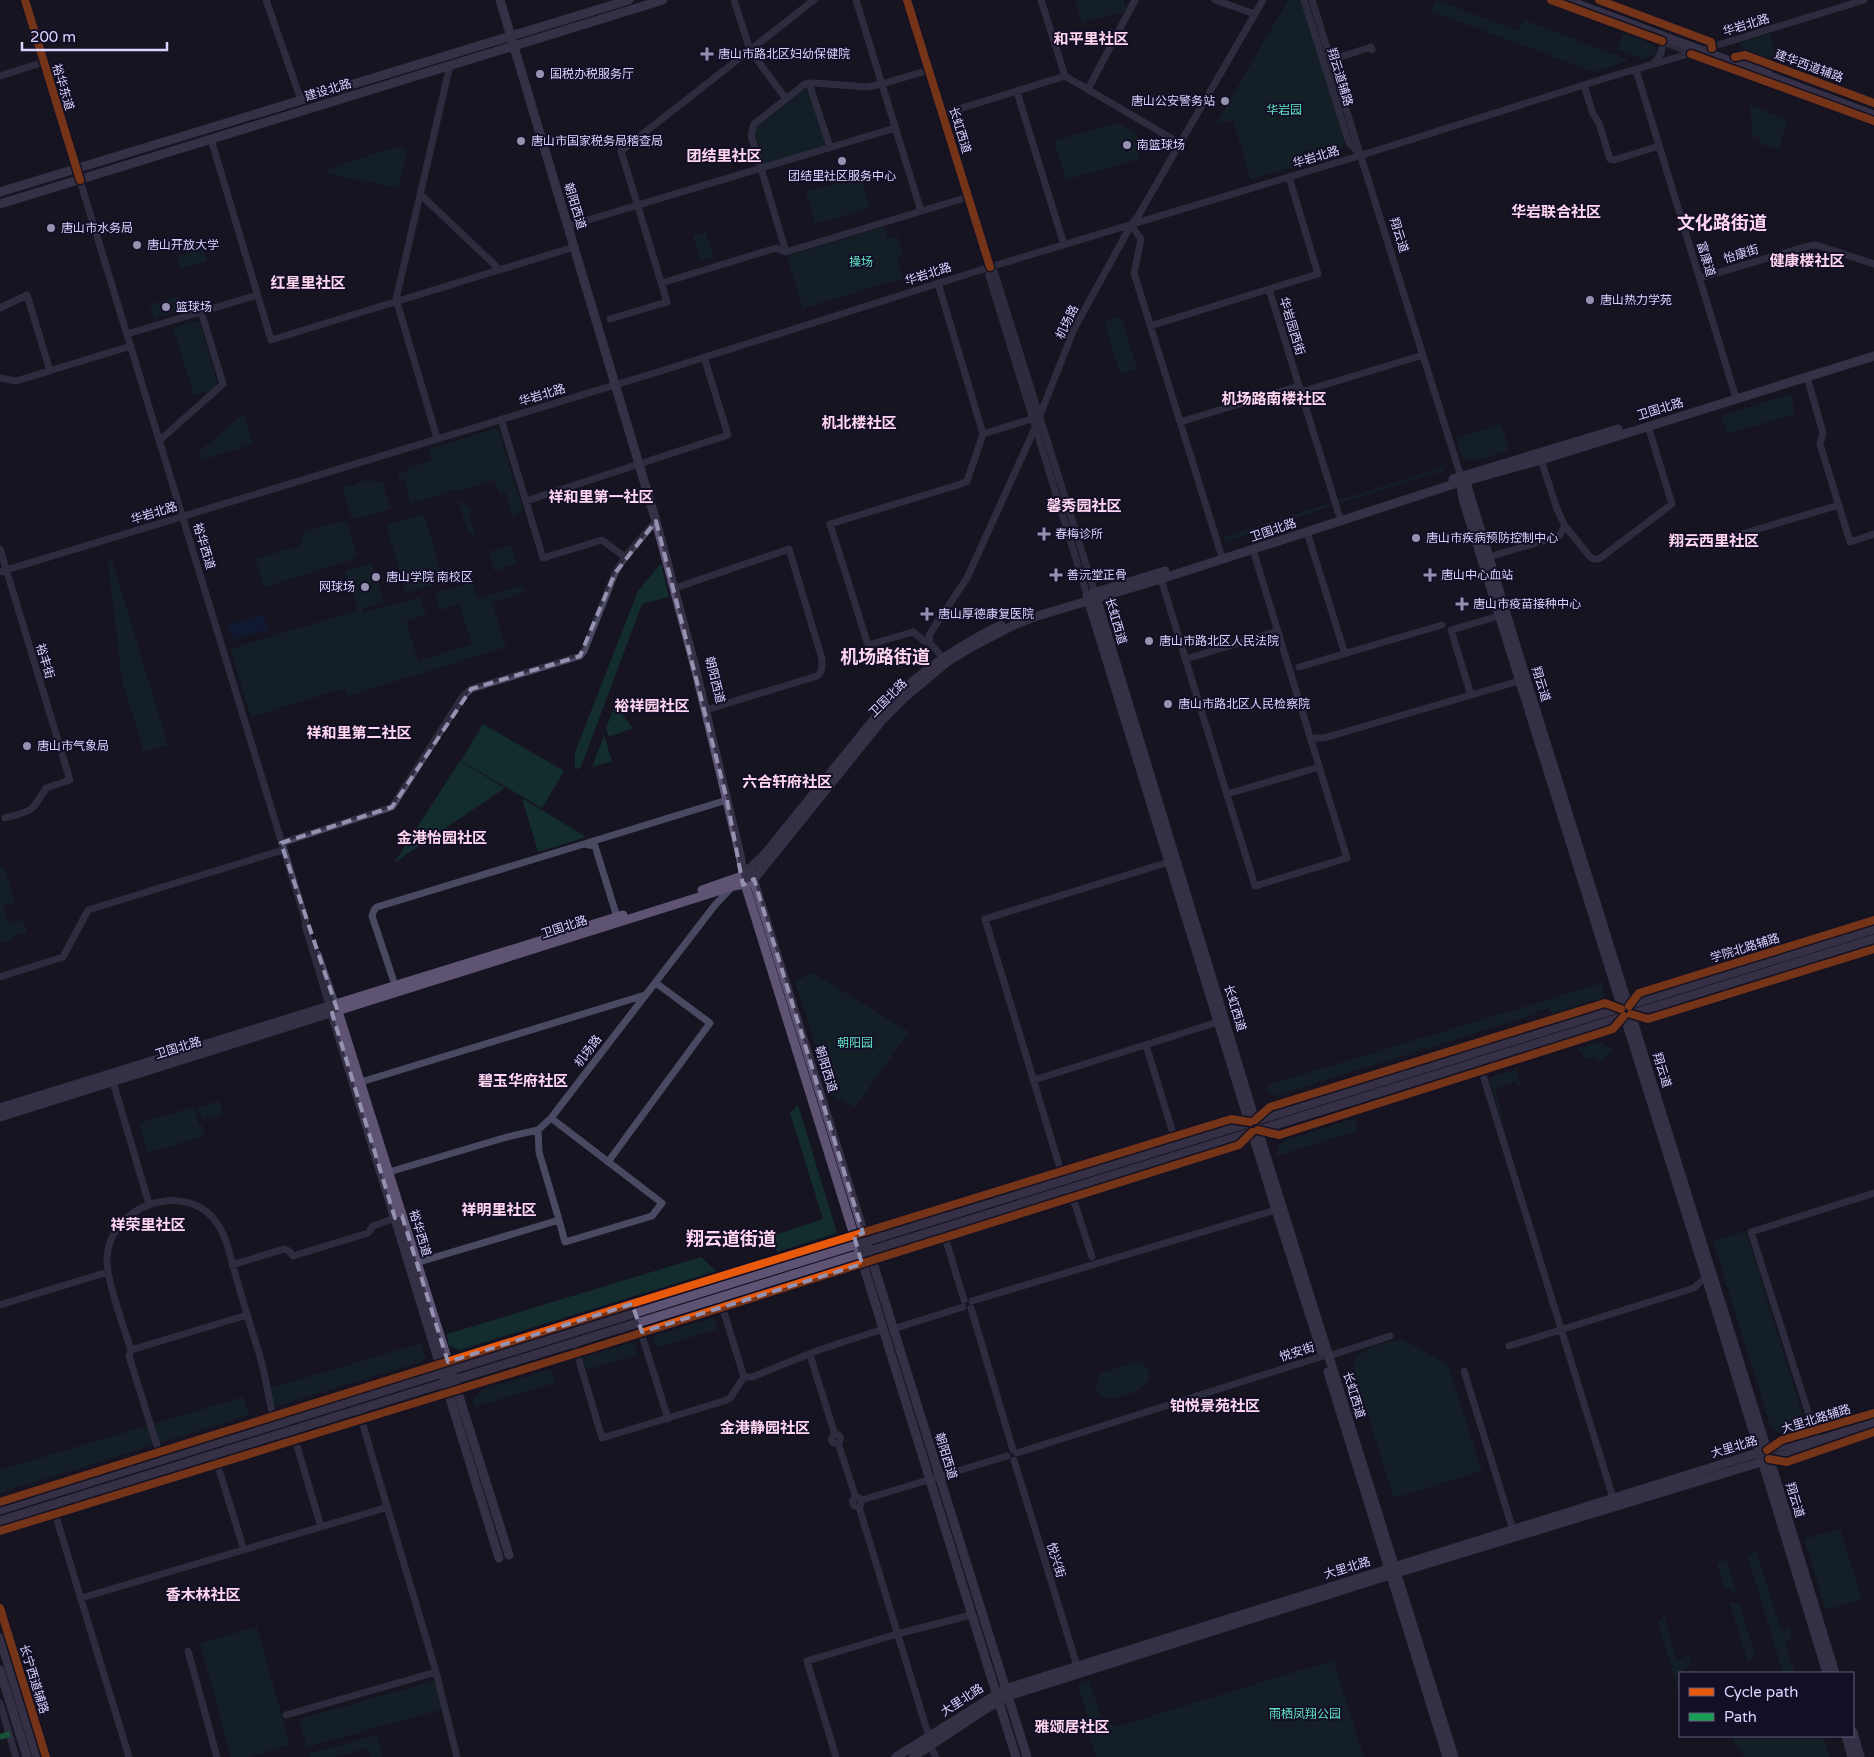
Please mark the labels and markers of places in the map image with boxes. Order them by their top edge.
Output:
marker: 唐山市路北区妇幼保健院 [700,47,714,61]
place label: 唐山市路北区妇幼保健院 [718,47,850,61]
place label: 国税办税服务厅 [550,67,634,81]
marker: 国税办税服务厅 [534,68,546,80]
place label: 唐山公安警务站 [1131,94,1215,108]
marker: 唐山公安警务站 [1219,95,1231,107]
place label: 唐山市国家税务局稽查局 [531,134,663,148]
marker: 唐山市国家税务局稽查局 [515,135,527,147]
place label: 南篮球场 [1137,138,1185,152]
marker: 南篮球场 [1121,139,1133,151]
marker: 团结里社区服务中心 [836,155,848,167]
place label: 团结里社区服务中心 [788,169,896,183]
place label: 唐山市水务局 [61,221,133,235]
marker: 唐山市水务局 [45,222,57,234]
place label: 唐山开放大学 [147,238,219,252]
marker: 唐山开放大学 [131,239,143,251]
place label: 唐山热力学苑 [1600,293,1672,307]
marker: 唐山热力学苑 [1584,294,1596,306]
place label: 篮球场 [176,300,212,314]
marker: 篮球场 [160,301,172,313]
marker: 春梅诊所 [1037,527,1051,541]
place label: 春梅诊所 [1055,527,1103,541]
place label: 唐山市疾病预防控制中心 [1426,531,1558,545]
marker: 唐山市疾病预防控制中心 [1410,532,1422,544]
marker: 善沅堂正骨 [1049,568,1063,582]
place label: 善沅堂正骨 [1067,568,1127,582]
marker: 唐山中心血站 [1423,568,1437,582]
place label: 唐山中心血站 [1441,568,1513,582]
place label: 唐山学院 南校区 [386,570,473,584]
marker: 唐山学院 南校区 [370,571,382,583]
place label: 网球场 [319,580,355,594]
marker: 网球场 [359,581,371,593]
marker: 唐山市疫苗接种中心 [1455,597,1469,611]
place label: 唐山市疫苗接种中心 [1473,597,1581,611]
marker: 唐山厚德康复医院 [920,607,934,621]
place label: 唐山厚德康复医院 [938,607,1034,621]
place label: 唐山市路北区人民法院 [1159,634,1279,648]
marker: 唐山市路北区人民法院 [1143,635,1155,647]
place label: 唐山市路北区人民检察院 [1178,697,1310,711]
marker: 唐山市路北区人民检察院 [1162,698,1174,710]
place label: 唐山市气象局 [37,739,109,753]
marker: 唐山市气象局 [21,740,33,752]

